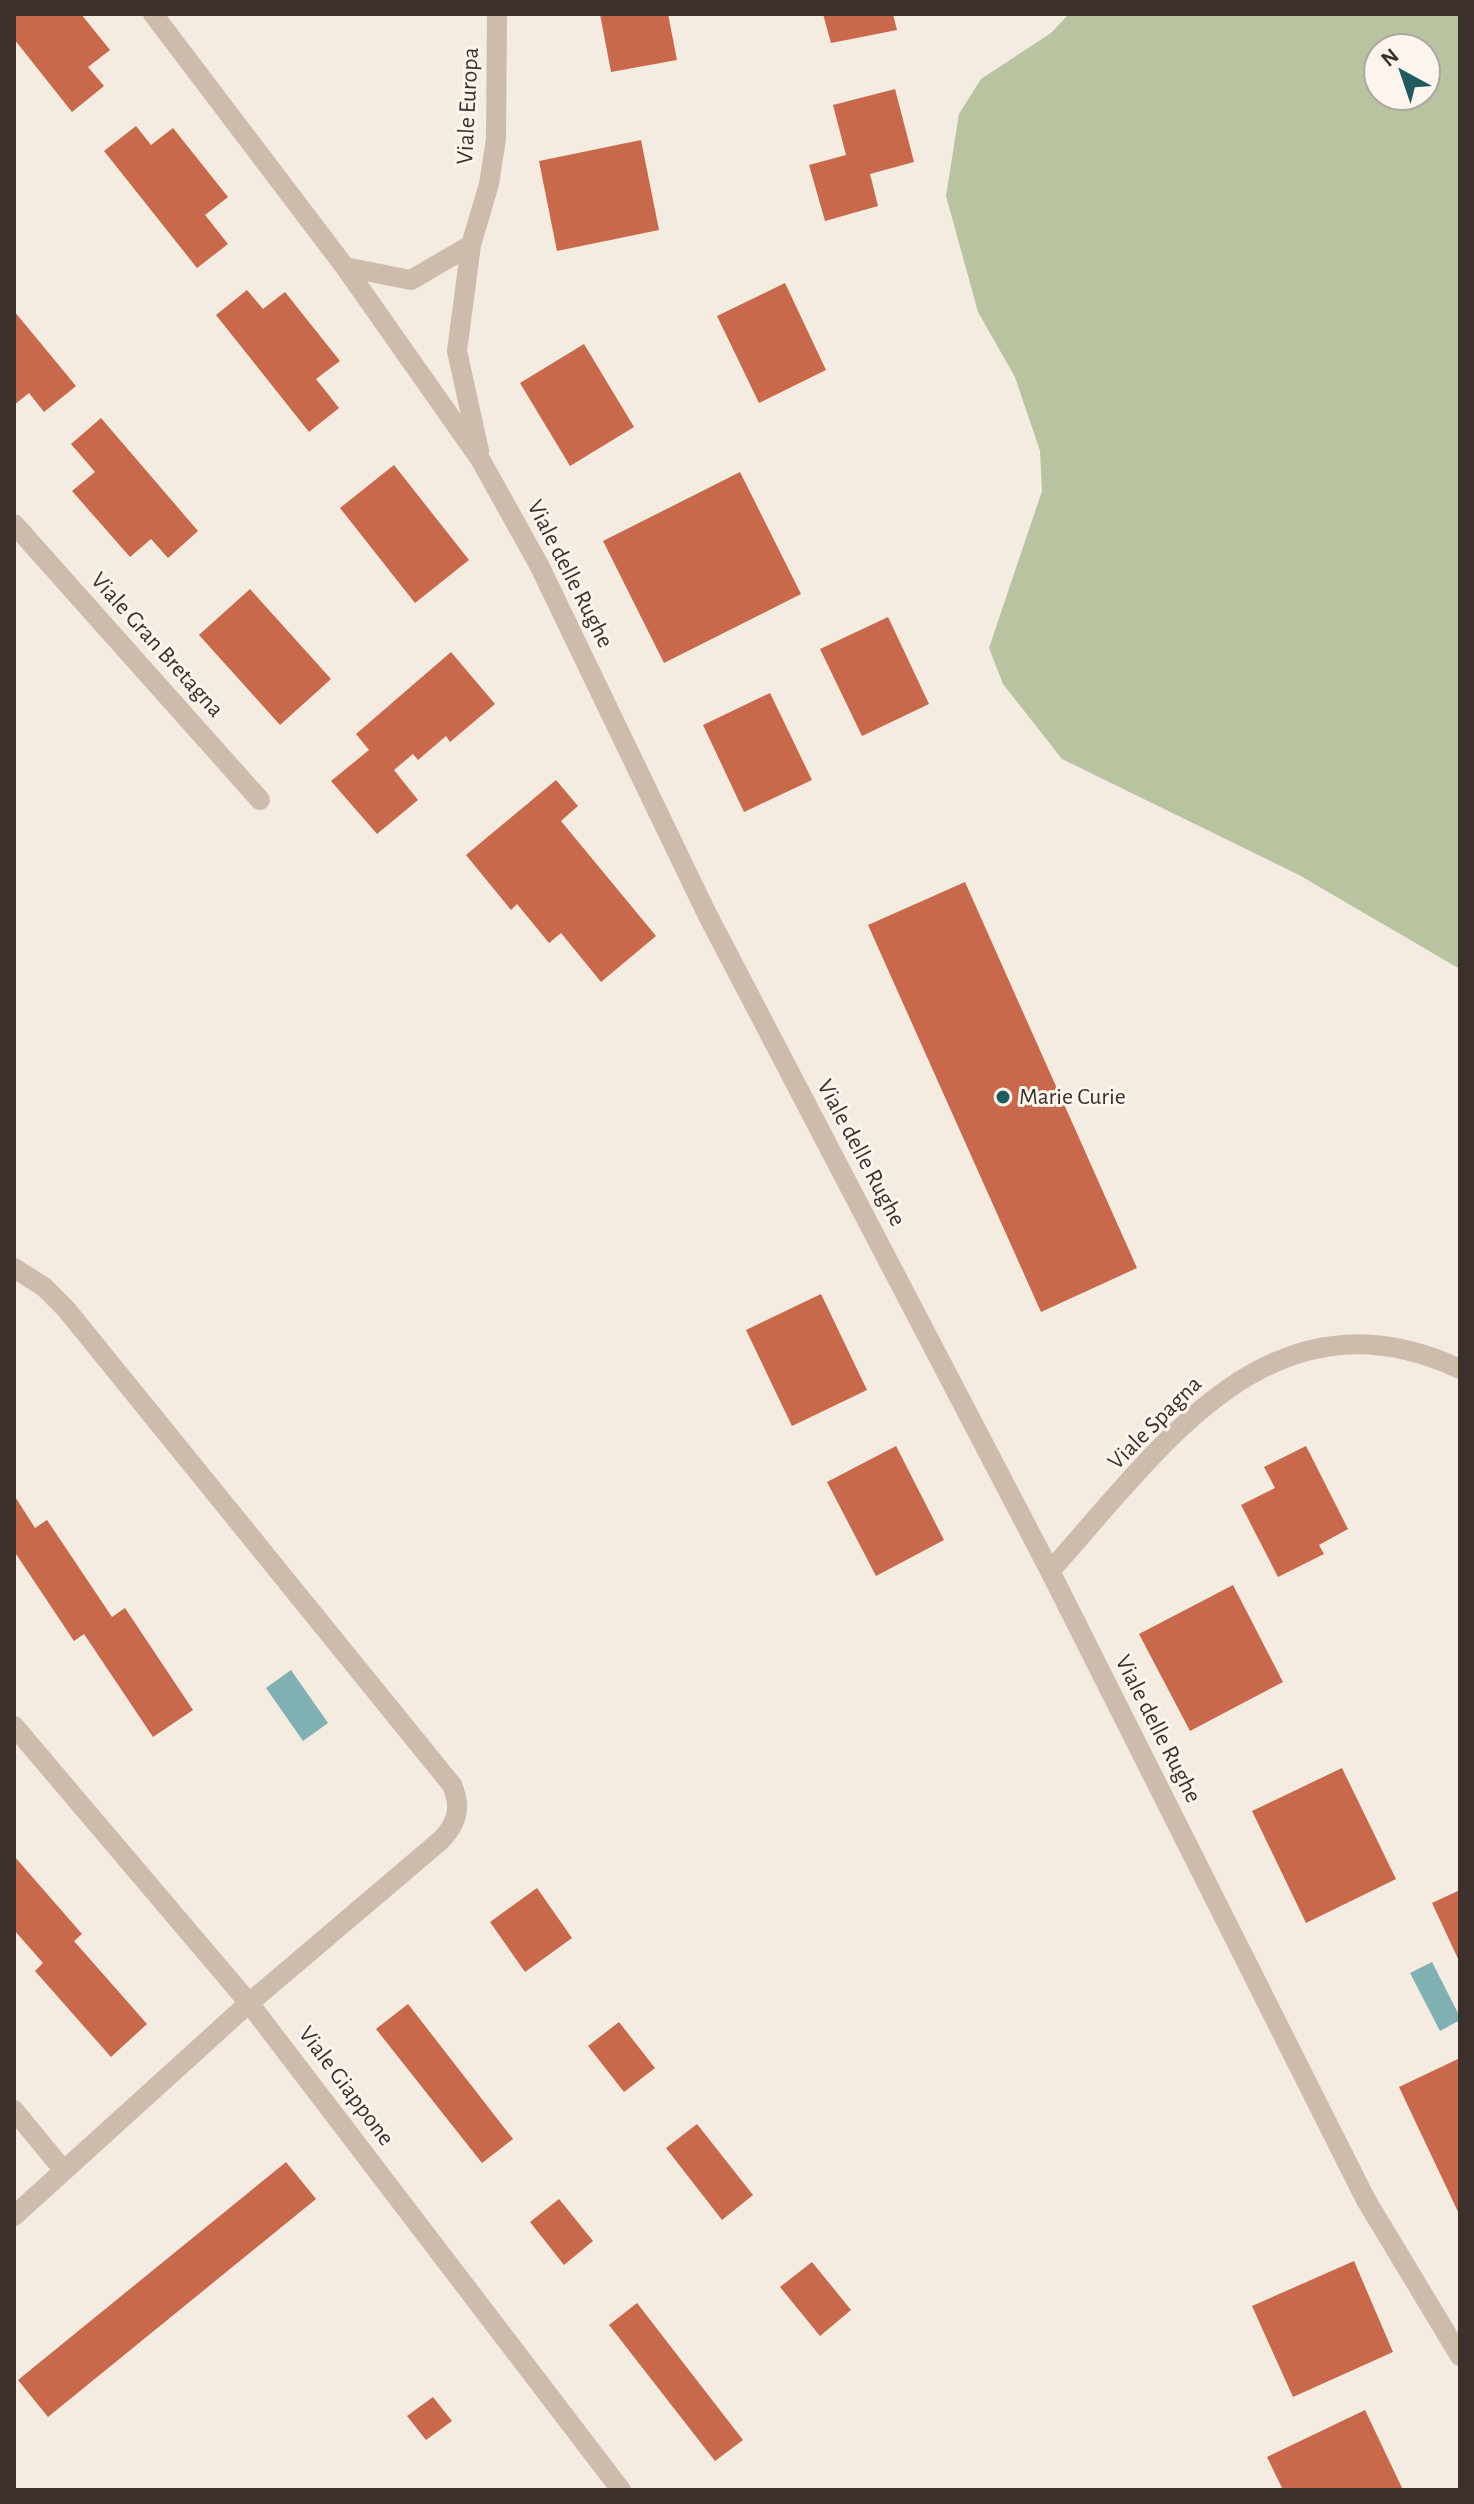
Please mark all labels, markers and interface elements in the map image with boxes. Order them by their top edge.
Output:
north arrow [1362,32,1442,112]
text: N [1377,44,1403,71]
street label: Viale Europa [453,47,483,165]
street label: Viale delle Rughe [523,496,617,652]
street label: Viale Gran Bretagna [86,568,228,722]
street label: Viale delle Rughe [812,1076,910,1230]
place label: Marie Curie [1019,1085,1126,1109]
marker: Marie Curie [994,1088,1012,1106]
street label: Viale Spagna [1104,1372,1206,1474]
street label: Viale delle Rughe [1111,1651,1205,1807]
street label: Viale Giappone [294,2022,398,2150]

